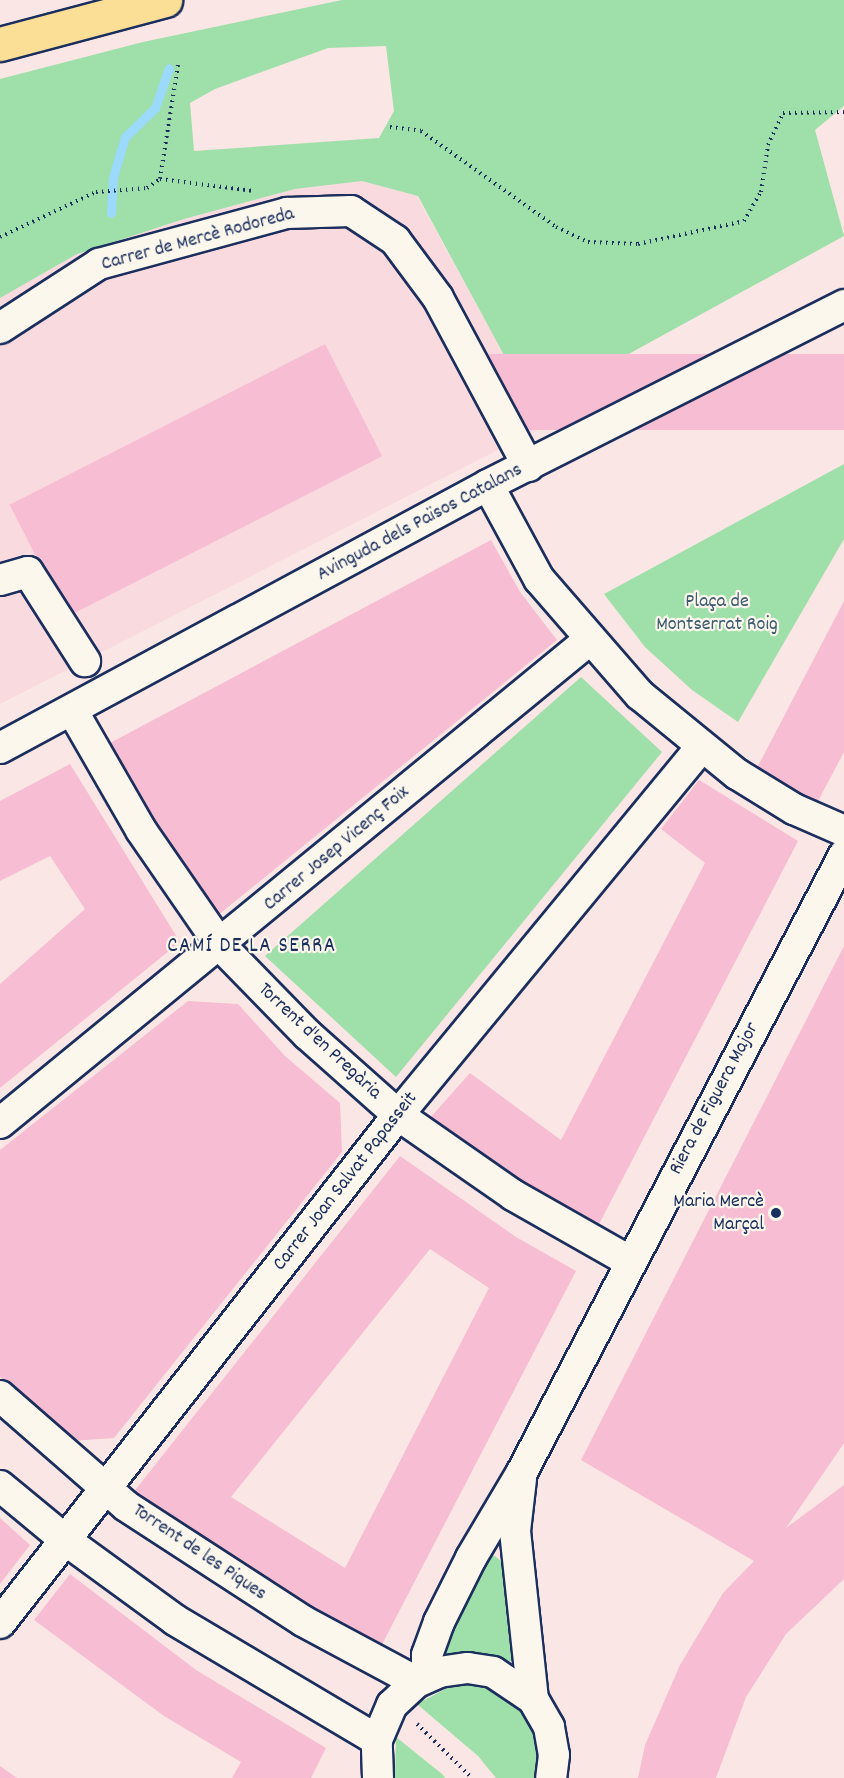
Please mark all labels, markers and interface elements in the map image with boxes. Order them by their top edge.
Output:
street label: Carrer de Mercè Rodoreda [99,203,297,277]
street label: Avinguda dels Països Catalans [313,459,527,587]
park label: Plaça de Montserrat Roig [656,591,778,638]
street label: Carrer Josep Vicenç Foix [259,781,415,917]
district label: CAMÍ DE LA SERRA [167,934,337,960]
street label: Torrent d'en Pregària [252,979,386,1105]
street label: Riera de Figuera Major [665,1019,765,1179]
street label: Carrer Joan Salvat Papasseit [269,1088,423,1276]
place label: Maria Mercè Marçal [673,1190,764,1237]
marker: Maria Mercè Marçal [769,1206,783,1220]
street label: Torrent de les Piques [127,1499,271,1607]

